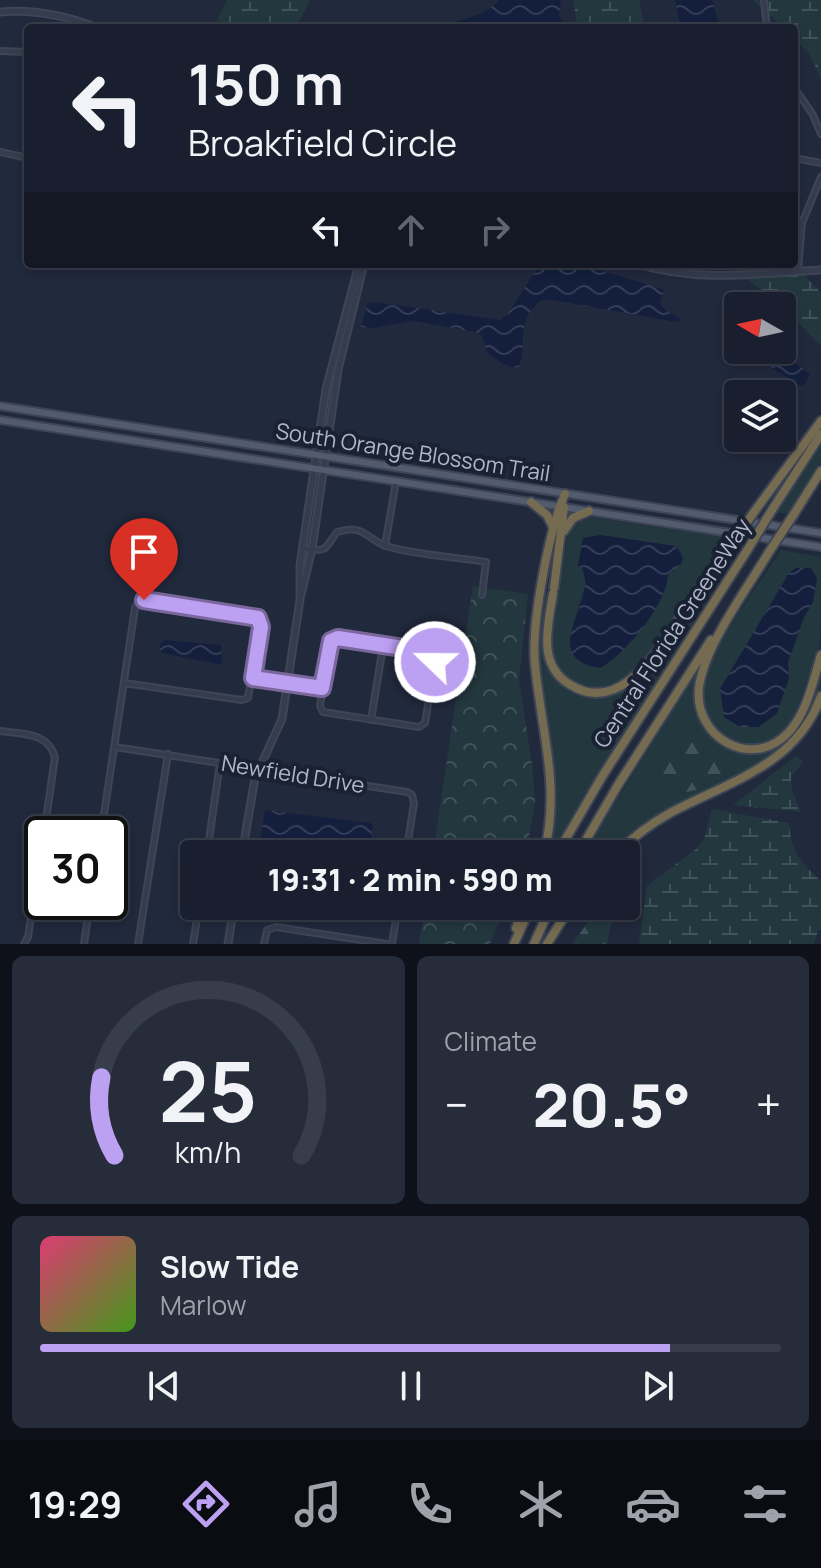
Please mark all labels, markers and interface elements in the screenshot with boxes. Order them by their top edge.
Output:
text: 150 m [188,45,344,122]
icon: left [56,56,160,160]
text: Broakfield Circle [188,118,457,167]
icon: left [305,208,349,252]
icon: ahead [389,208,433,252]
icon: right [473,208,517,252]
north arrow [724,292,796,364]
map controls [724,292,796,452]
button: layers [724,380,796,452]
street label: South Orange Blossom Trail [274,415,552,489]
street label: Central Florida GreeneWay [586,512,758,754]
pin [110,518,178,600]
icon: arrive [122,530,166,574]
position arrow [393,620,477,704]
street label: Newfield Drive [219,748,367,800]
speed limit sign: 30 [24,816,128,920]
text: 19:31 · 2 min · 590 m [268,859,552,900]
text: Climate [445,1023,537,1059]
text: 25 [159,1033,257,1147]
text: 20.5° [533,1063,691,1145]
text: − [445,1074,468,1134]
text: + [756,1074,781,1134]
text: km/h [175,1133,241,1172]
text: Slow Tide [160,1246,299,1287]
text: Marlow [160,1287,247,1323]
icon: previous [142,1364,186,1408]
icon: pause [389,1364,433,1408]
icon: next [636,1364,680,1408]
icon: directions [178,1476,234,1532]
icon: music [290,1476,346,1532]
icon: phone [402,1476,458,1532]
icon: climate [513,1476,569,1532]
icon: car [625,1476,681,1532]
icon: filters [737,1476,793,1532]
text: 19:29 [28,1480,122,1529]

